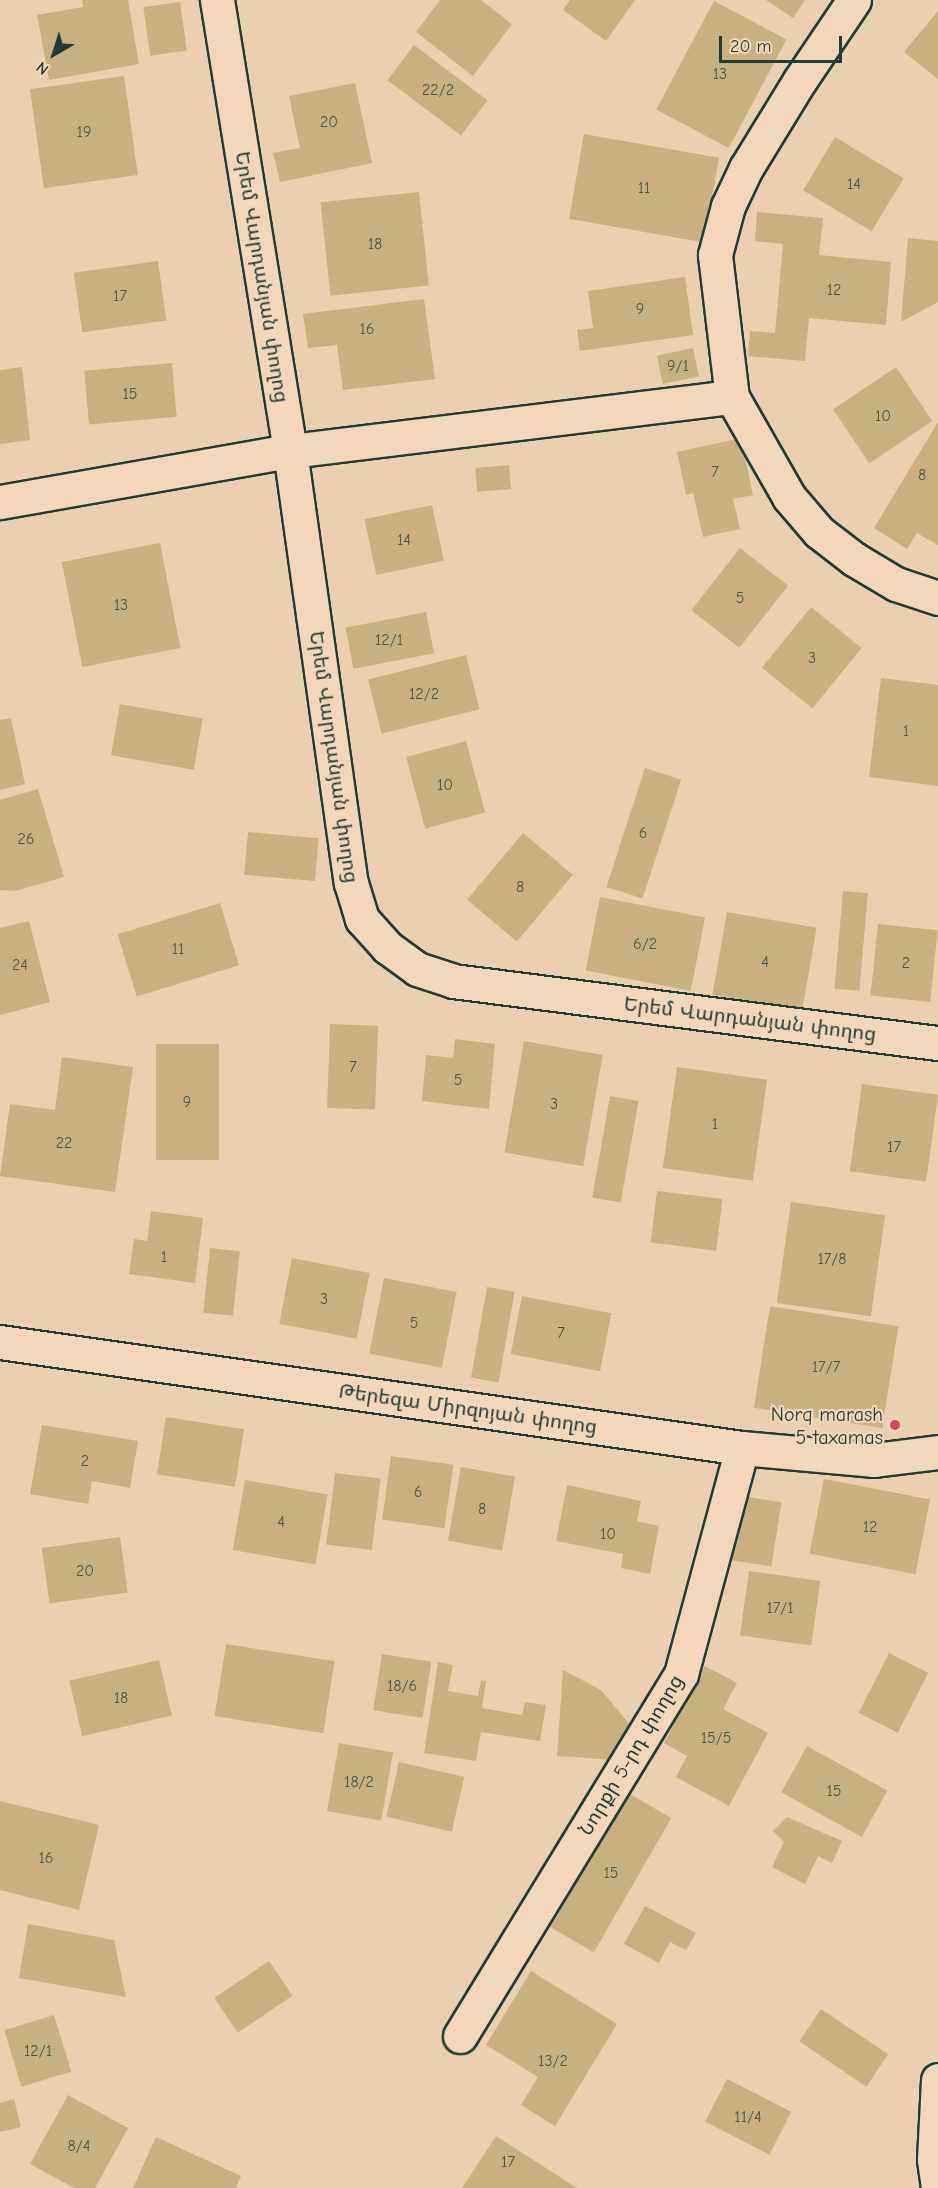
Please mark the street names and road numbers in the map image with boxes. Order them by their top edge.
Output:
street label: Երեմ Վարդանյան փողոց [230,150,294,404]
street label: Երեմ Վարդանյան փողոց [304,630,364,884]
street label: Երեմ Վարդանյան փողոց [622,992,878,1046]
street label: Թերեզա Միրզոյան փողոց [337,1379,599,1439]
street label: Նորքի 5-րդ փողոց [574,1670,688,1840]

